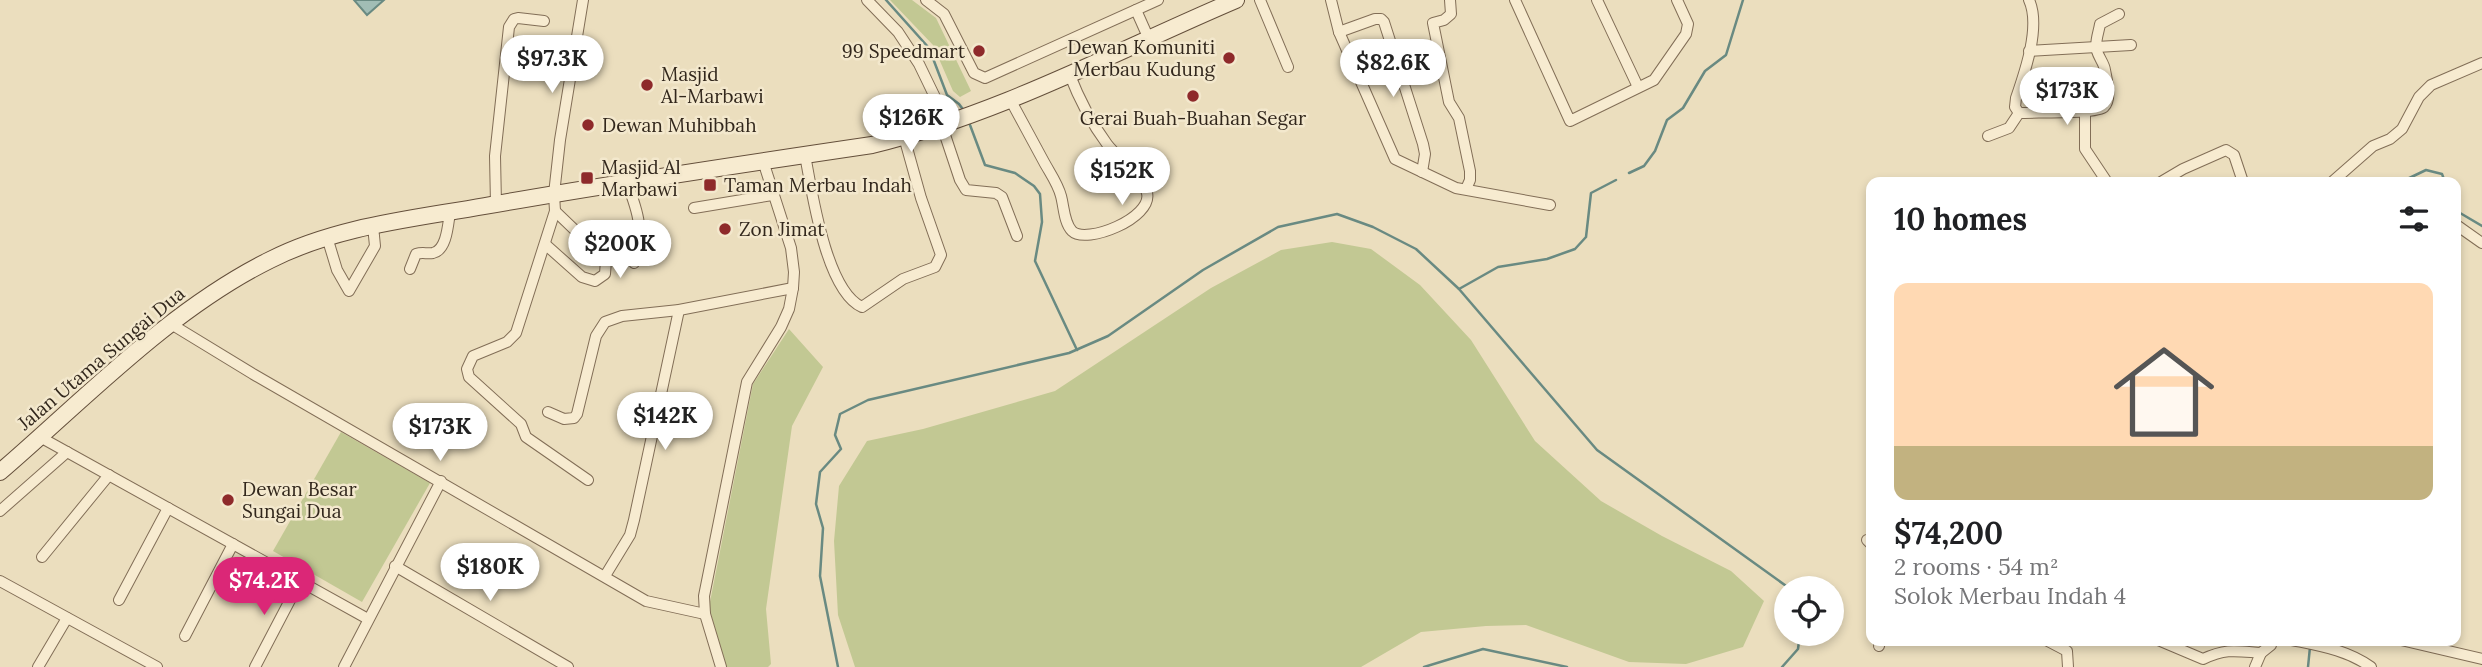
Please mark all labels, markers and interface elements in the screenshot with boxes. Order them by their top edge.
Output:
place label: Dewan Komuniti Merbau Kudung [1067,35,1215,81]
pin: $97.3K [495,36,609,95]
place label: 99 Speedmart [842,39,966,63]
pin: $82.6K [1336,40,1450,99]
text: $97.3K [517,43,587,72]
marker: 99 Speedmart [971,43,987,59]
text: $82.6K [1356,47,1430,76]
marker: Dewan Komuniti Merbau Kudung [1221,50,1237,66]
place label: Masjid Al-Marbawi [660,62,764,108]
pin: $173K [2018,68,2116,127]
text: $173K [2036,75,2098,104]
marker: Masjid Al-Marbawi [639,77,655,93]
marker: Gerai Buah-Buahan Segar [1185,88,1201,104]
pin: $126K [862,94,960,154]
text: $126K [879,102,943,131]
place label: Gerai Buah-Buahan Segar [1080,106,1307,130]
place label: Dewan Muhibbah [602,113,757,137]
marker: Dewan Muhibbah [580,117,596,133]
pin: $152K [1073,148,1171,207]
place label: Masjid Al Marbawi [601,155,681,201]
text: $152K [1090,155,1154,184]
marker: Masjid Al Marbawi [579,170,595,186]
place label: Taman Merbau Indah [724,173,912,197]
marker: Taman Merbau Indah [702,177,718,193]
text: 10 homes [1894,200,2027,238]
icon: filters [2395,200,2433,238]
place label: Zon Jimat [739,217,825,241]
pin: $200K [571,220,669,280]
marker: Zon Jimat [717,221,733,237]
text: $200K [584,228,656,257]
street label: Jalan Utama Sungai Dua [12,281,190,436]
icon: home [2101,329,2227,455]
pin: $142K [616,392,714,452]
text: $142K [633,400,697,429]
pin: $173K [391,404,489,463]
text: $173K [409,411,471,440]
place label: Dewan Besar Sungai Dua [242,477,357,523]
marker: Dewan Besar Sungai Dua [220,492,236,508]
text: $74,200 [1894,514,2003,552]
pin: $180K [441,544,539,603]
text: $180K [456,551,524,580]
text: 2 rooms · 54 m² [1894,552,2059,581]
pin: $74.2K [207,558,321,617]
text: $74.2K [229,565,299,594]
map controls [1774,576,1844,646]
button: locate [1774,576,1844,646]
text: Solok Merbau Indah 4 [1894,581,2126,610]

